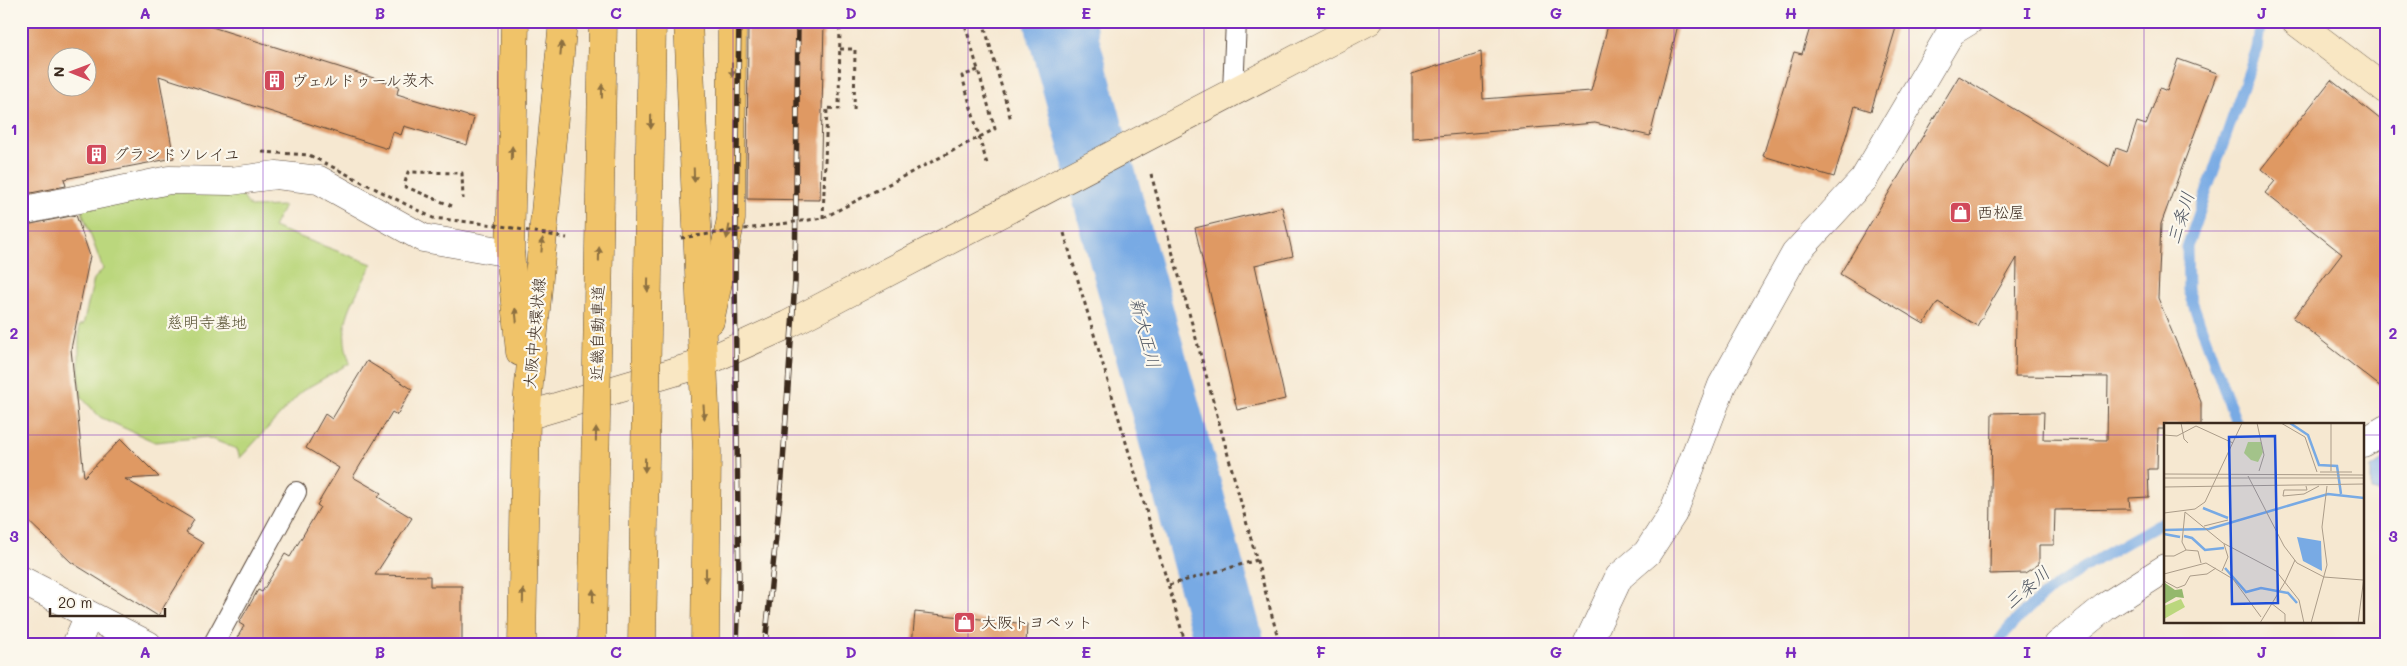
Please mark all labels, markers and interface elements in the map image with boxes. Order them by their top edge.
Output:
text: A [139,2,151,23]
text: B [375,2,385,23]
text: C [610,2,622,23]
text: D [845,2,857,23]
text: E [1081,2,1091,23]
text: F [1316,2,1326,23]
text: G [1550,2,1562,23]
text: H [1785,2,1797,23]
text: I [2023,2,2031,23]
text: J [2257,2,2267,23]
one-way arrow [557,40,565,56]
north arrow [48,48,98,98]
one-way arrow [728,62,736,78]
text: N [49,66,68,77]
building icon: ヴェルドゥール茨木 [263,68,287,92]
place label: ヴェルドゥール茨木 [291,69,434,90]
one-way arrow [598,83,606,99]
one-way arrow [646,115,654,131]
text: 1 [10,118,18,139]
text: 1 [2389,118,2397,139]
building icon: グランドソレイユ [85,142,109,166]
place label: グランドソレイユ [113,143,240,164]
one-way arrow [508,145,516,161]
one-way arrow [690,167,698,183]
water label: 三条川 [2161,188,2199,247]
shop icon: 西松屋 [1949,200,1973,224]
place label: 西松屋 [1977,201,2025,222]
one-way arrow [724,225,732,240]
one-way arrow [538,237,546,253]
one-way arrow [595,245,603,261]
street label: 大阪中央環状線 [518,276,549,390]
one-way arrow [644,277,652,293]
street label: 近畿自動車道 [585,285,608,381]
water label: 新大正川 [1125,295,1167,371]
one-way arrow [512,307,520,323]
park label: 慈明寺墓地 [167,311,247,332]
text: 2 [10,322,19,343]
text: 2 [2389,322,2398,343]
one-way arrow [701,405,709,421]
inset map [2164,423,2364,624]
one-way arrow [592,425,600,441]
one-way arrow [641,457,649,473]
text: 3 [9,525,19,546]
text: 3 [2388,525,2398,546]
water label: 三条川 [1998,560,2055,614]
one-way arrow [702,567,710,583]
scale bar [50,586,165,618]
one-way arrow [519,588,527,604]
one-way arrow [589,588,597,604]
text: 20 m [58,592,92,612]
shop icon: 大阪トヨペット [953,610,977,634]
place label: 大阪トヨペット [981,611,1093,632]
text: A [139,641,151,662]
text: B [375,641,385,662]
text: C [610,641,622,662]
text: D [845,641,857,662]
text: E [1081,641,1091,662]
text: F [1316,641,1326,662]
text: G [1550,641,1562,662]
text: H [1785,641,1797,662]
text: I [2023,641,2031,662]
text: J [2257,641,2267,662]

